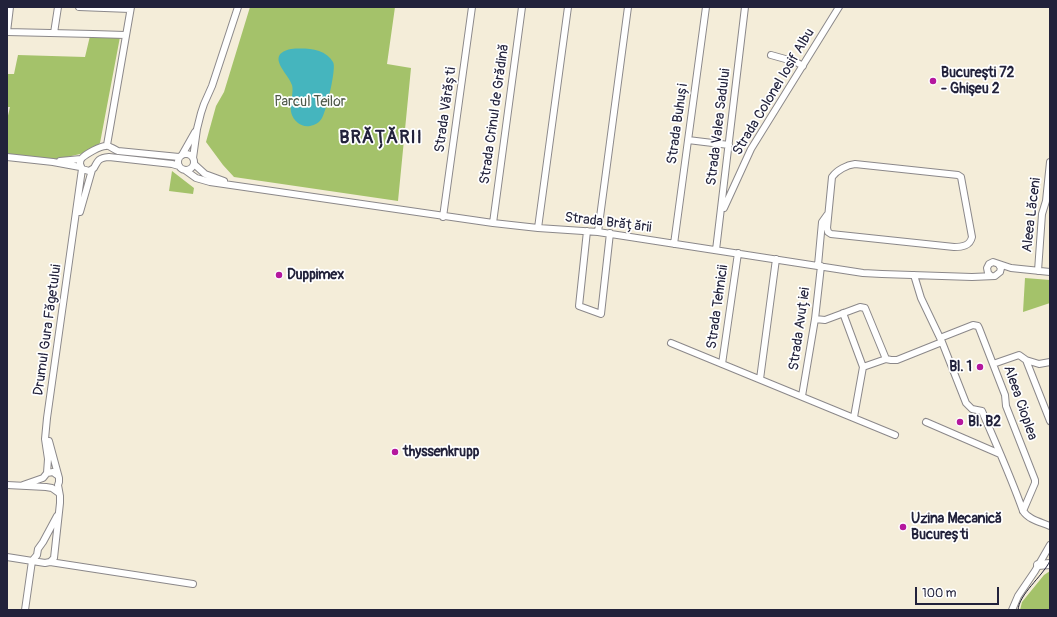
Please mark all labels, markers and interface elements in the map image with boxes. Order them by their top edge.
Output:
street label: Strada Colonel Iosif Albu [729,26,819,158]
street label: Strada Crinul de Grădină [477,43,513,185]
place label: Bucureşti 72 - Ghişeu 2 [941,65,1014,98]
street label: Strada Vărăști [432,66,460,154]
street label: Strada Valea Sadului [703,67,735,187]
marker: Bucureşti 72 - Ghişeu 2 [928,76,938,86]
street label: Strada Buhuși [664,83,692,165]
park label: Parcul Teilor [274,94,346,110]
district label: BRĂȚĂRII [339,127,423,149]
street label: Aleea Lăceni [1019,177,1045,253]
street label: Strada Brățării [564,209,652,237]
street label: Drumul Gura Făgetului [30,263,66,397]
street label: Strada Tehnicii [704,264,732,350]
place label: Duppimex [287,267,344,283]
marker: Duppimex [274,270,284,280]
street label: Strada Avuției [786,286,814,372]
place label: Bl. 1 [949,359,972,375]
marker: Bl. 1 [975,362,985,372]
street label: Aleea Cioplea [999,363,1041,443]
place label: Bl. B2 [968,414,1001,430]
marker: Bl. B2 [955,417,965,427]
place label: thyssenkrupp [403,444,479,460]
marker: thyssenkrupp [390,447,400,457]
place label: Uzina Mecanică București [911,511,1002,544]
marker: Uzina Mecanică București [898,522,908,532]
scale bar [917,579,1001,605]
text: 100 m [922,586,956,601]

